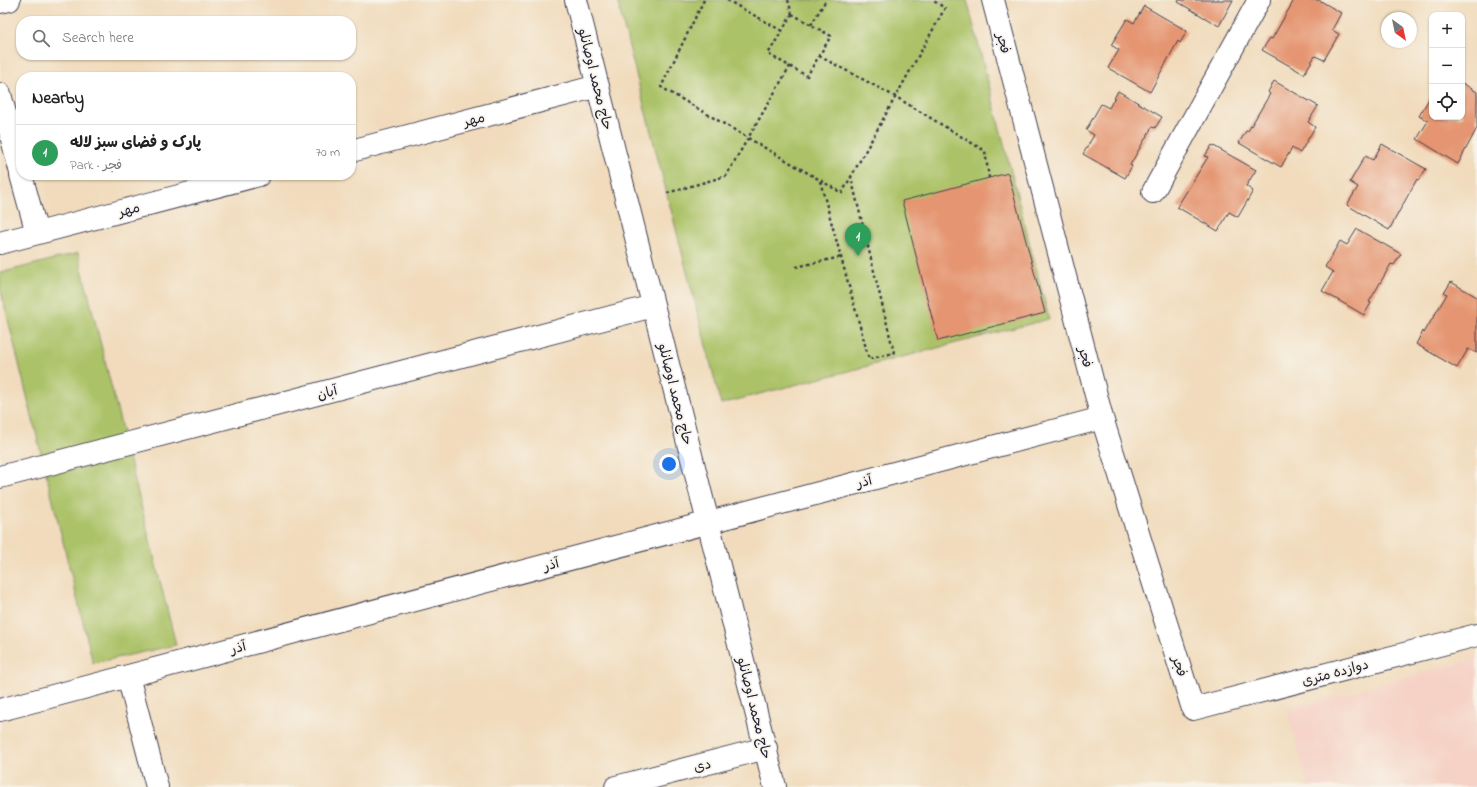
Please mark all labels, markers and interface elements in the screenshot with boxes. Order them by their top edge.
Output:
north arrow [1381,12,1417,48]
map controls [1429,12,1465,120]
button: + [1429,12,1465,48]
search box [16,16,356,60]
street label: حاج محمد اوصانلو [571,25,617,133]
icon: search [30,27,52,49]
text: Search here [62,27,134,49]
street label: فجر [989,30,1015,56]
button: − [1429,48,1465,84]
button: locate [1429,84,1465,120]
text: Nearby [32,86,84,111]
street label: مهر [460,108,487,134]
text: پارک و فضای سبز لاله [70,132,201,154]
text: 1 [43,143,47,162]
text: 70 m [316,143,340,162]
text: Park · فجر [70,156,122,175]
street label: مهر [115,198,142,224]
pin: 1 [845,223,871,256]
street label: حاج محمد اوصانلو [651,340,697,448]
street label: فجر [1071,344,1097,370]
street label: آبان [315,381,340,406]
your location [659,454,679,474]
street label: آذر [853,470,875,495]
street label: آذر [540,553,562,578]
street label: آذر [227,636,249,661]
street label: فجر [1165,652,1192,680]
street label: حاج محمد اوصانلو [730,654,776,762]
street label: دوازده متری [1300,654,1371,692]
street label: دی [691,754,714,779]

